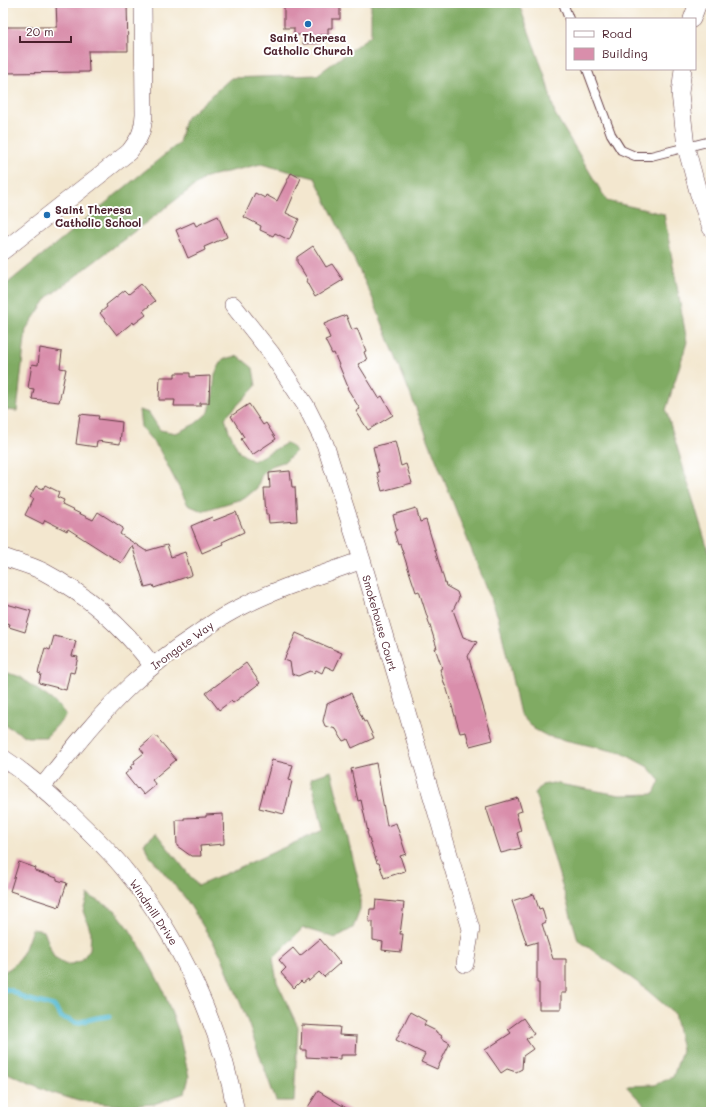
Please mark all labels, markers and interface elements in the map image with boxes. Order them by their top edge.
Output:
scale bar [20,18,71,44]
legend [566,18,696,70]
marker: Saint Theresa Catholic Church [303,19,313,29]
text: 20 m [26,23,54,39]
text: Road [602,25,632,41]
place label: Saint Theresa Catholic Church [263,30,353,58]
text: Building [602,45,648,61]
place label: Saint Theresa Catholic School [55,202,141,230]
marker: Saint Theresa Catholic School [42,210,52,220]
street label: Smokehouse Court [359,573,401,673]
street label: Irongate Way [148,617,216,673]
street label: Windmill Drive [126,876,182,948]

